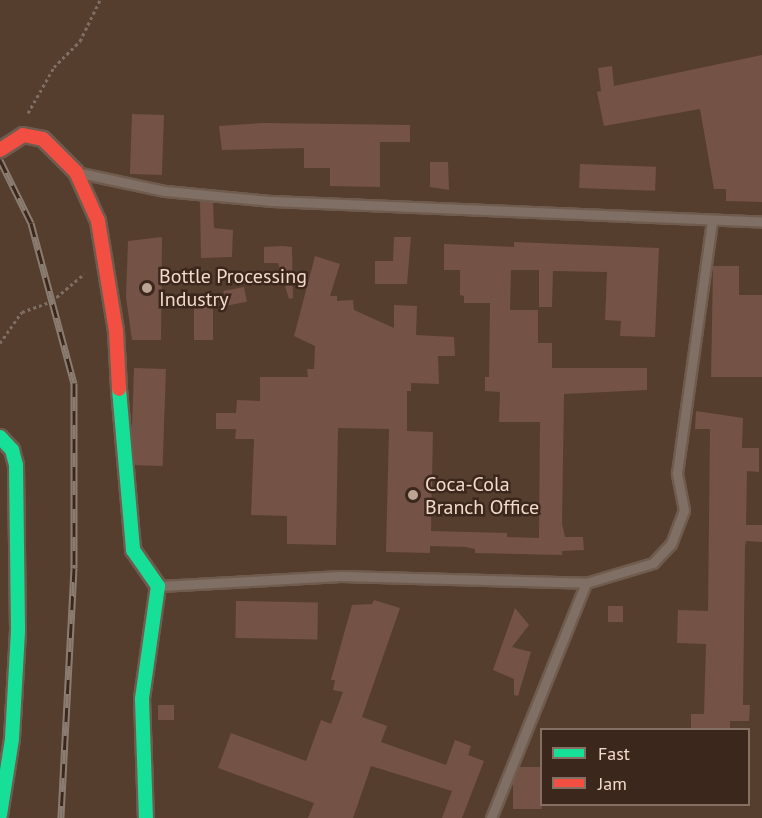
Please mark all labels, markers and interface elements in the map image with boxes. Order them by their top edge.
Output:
place label: Bottle Processing Industry [159,264,307,311]
marker: Bottle Processing Industry [140,281,154,295]
place label: Coca-Cola Branch Office [425,472,539,519]
marker: Coca-Cola Branch Office [406,488,420,502]
legend [540,728,750,806]
text: Fast [598,742,630,765]
text: Jam [598,772,627,795]

